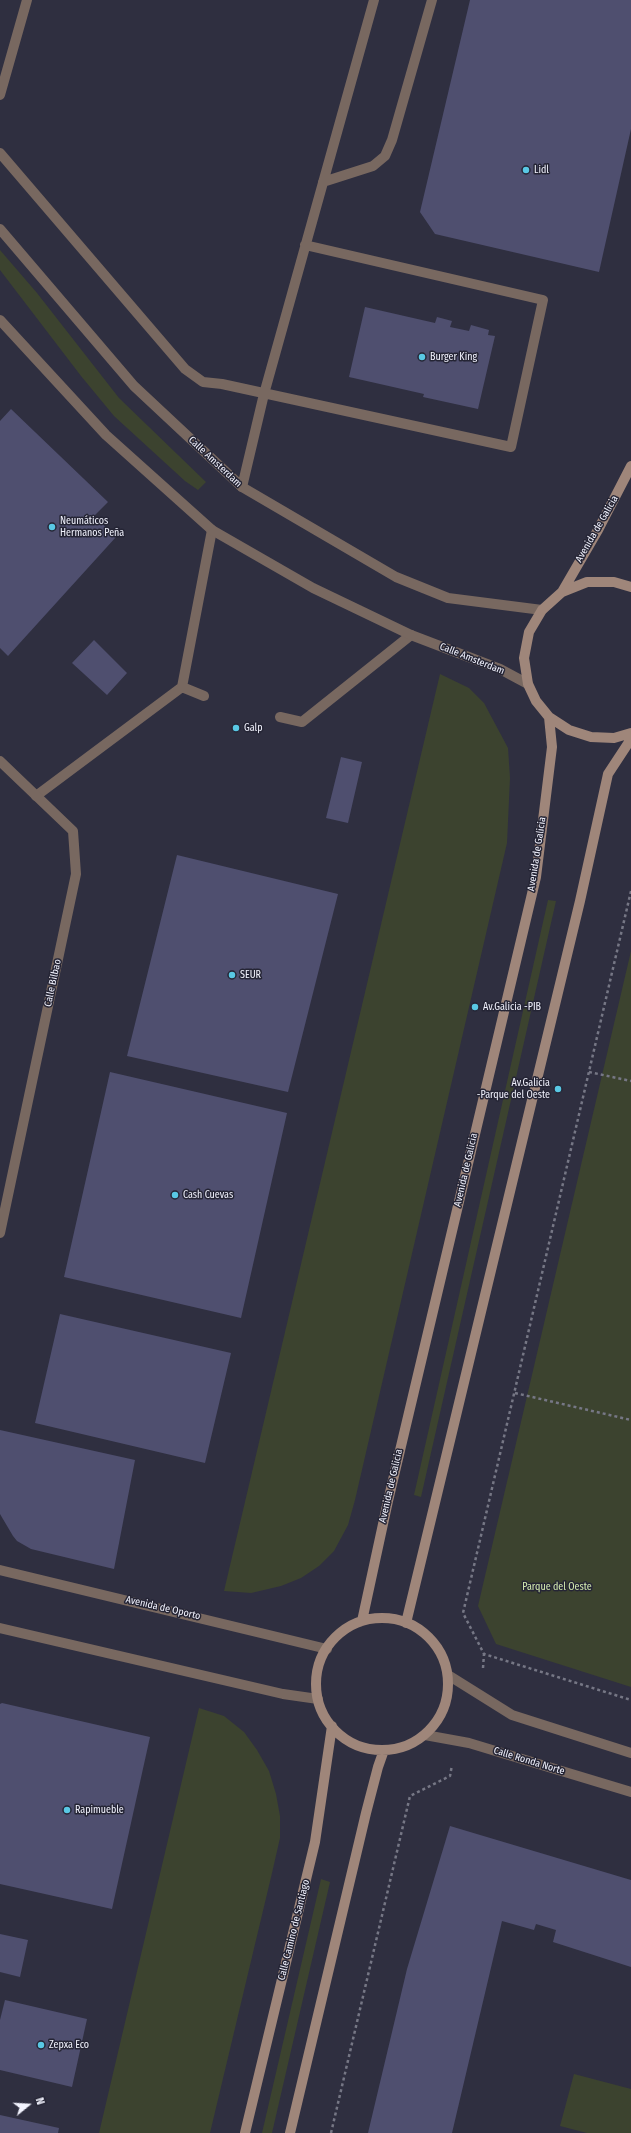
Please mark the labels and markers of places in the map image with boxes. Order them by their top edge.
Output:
place label: Lidl [534,164,549,176]
marker: Lidl [521,165,531,175]
place label: Burger King [430,351,477,363]
marker: Burger King [417,352,427,362]
place label: Neumáticos Hermanos Peña [60,515,124,538]
marker: Neumáticos Hermanos Peña [47,522,57,532]
place label: Galp [244,722,262,734]
marker: Galp [231,723,241,733]
place label: SEUR [240,969,261,981]
marker: SEUR [227,970,237,980]
place label: Av.Galicia -PIB [483,1001,541,1013]
marker: Av.Galicia -PIB [470,1002,480,1012]
place label: Av.Galicia -Parque del Oeste [477,1077,550,1100]
marker: Av.Galicia -Parque del Oeste [553,1084,563,1094]
place label: Cash Cuevas [183,1189,233,1201]
marker: Cash Cuevas [170,1190,180,1200]
place label: Rapimueble [75,1804,124,1816]
marker: Rapimueble [62,1805,72,1815]
place label: Zepxa Eco [49,2039,89,2051]
marker: Zepxa Eco [36,2040,46,2050]

